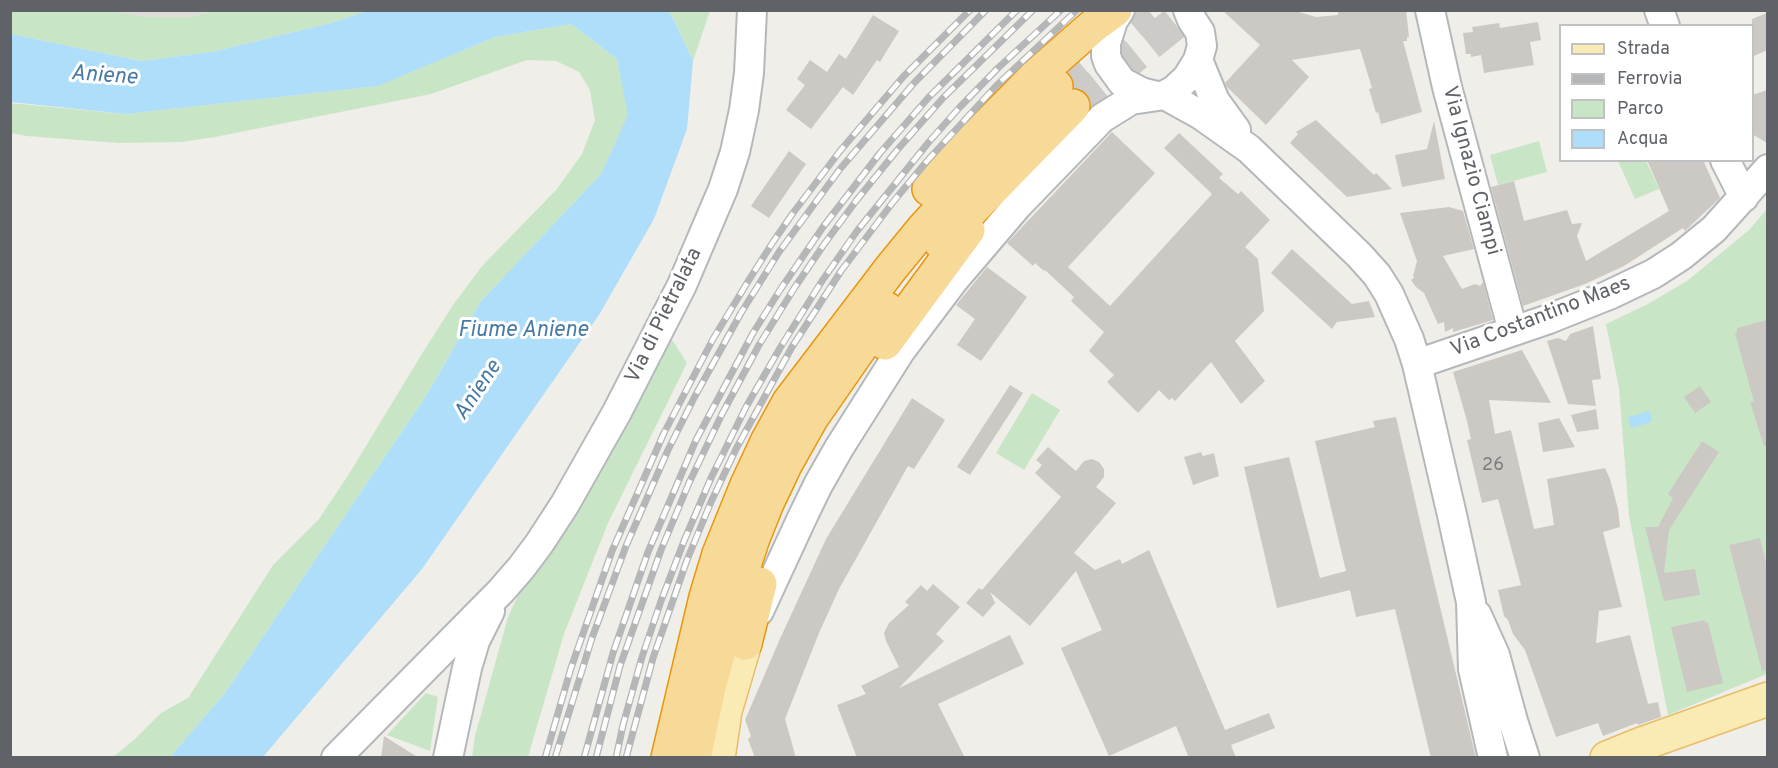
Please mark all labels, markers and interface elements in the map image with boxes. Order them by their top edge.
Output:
legend [1559,24,1754,162]
text: Strada [1617,38,1670,61]
water label: Aniene [70,62,138,92]
text: Ferrovia [1617,68,1682,91]
street label: Via Ignazio Ciampi [1435,84,1505,258]
text: Parco [1617,98,1663,121]
text: Acqua [1617,128,1668,151]
street label: Via di Pietralata [621,244,709,388]
street label: Via Costantino Maes [1448,272,1634,364]
water label: Fiume Aniene [458,319,588,345]
water label: Aniene [449,356,509,426]
house number: 26 [1482,455,1504,477]

